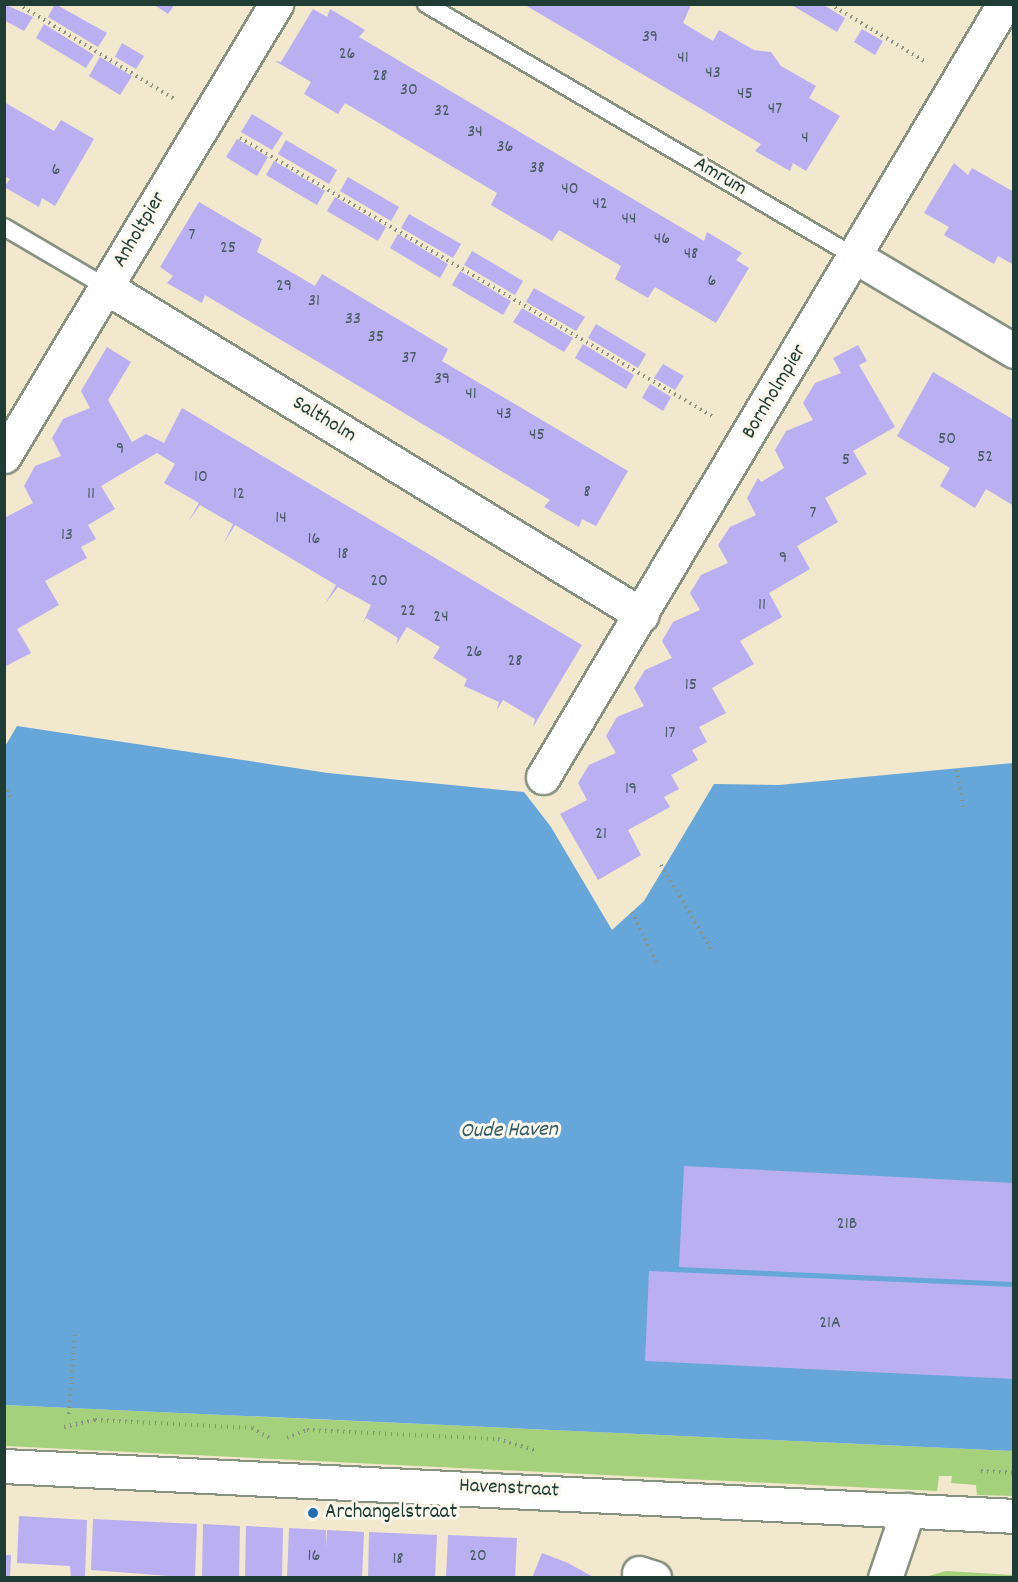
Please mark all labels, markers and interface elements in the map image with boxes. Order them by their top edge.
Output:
house number: 39 [642,27,658,49]
house number: 26 [339,44,355,66]
house number: 41 [677,48,689,70]
house number: 43 [705,63,721,85]
house number: 28 [372,66,388,88]
house number: 30 [400,80,418,102]
house number: 45 [737,84,753,106]
house number: 47 [768,99,782,121]
house number: 32 [434,101,450,123]
house number: 34 [467,122,483,144]
house number: 4 [801,128,809,150]
house number: 36 [497,137,513,159]
street label: Amrum [689,152,751,202]
house number: 38 [529,158,545,180]
house number: 6 [52,160,60,182]
house number: 40 [561,179,579,201]
street label: Anholtpier [108,188,172,272]
house number: 42 [592,194,608,216]
house number: 44 [622,209,636,231]
house number: 7 [189,225,195,247]
house number: 46 [654,229,670,251]
house number: 25 [220,238,236,260]
house number: 48 [684,244,698,266]
house number: 6 [708,271,716,293]
house number: 29 [276,276,292,298]
house number: 31 [308,291,320,313]
house number: 33 [345,309,361,331]
house number: 35 [368,327,384,349]
street label: Bornholmpier [737,340,813,444]
house number: 37 [402,348,416,370]
house number: 39 [434,369,450,391]
house number: 41 [465,384,477,406]
street label: Saltholm [287,391,361,449]
house number: 43 [496,404,512,426]
house number: 45 [529,425,545,447]
house number: 50 [938,429,956,451]
house number: 9 [116,439,124,461]
house number: 52 [977,447,993,469]
house number: 5 [842,450,850,472]
house number: 10 [194,467,208,489]
house number: 8 [583,482,591,504]
house number: 11 [87,484,95,506]
house number: 12 [233,484,245,506]
house number: 7 [810,503,816,525]
house number: 14 [275,508,287,530]
house number: 13 [61,525,73,547]
house number: 16 [308,529,320,551]
house number: 18 [337,544,349,566]
house number: 9 [779,548,787,570]
house number: 20 [370,571,388,593]
house number: 11 [758,595,766,617]
house number: 22 [400,601,416,623]
house number: 24 [433,607,449,629]
house number: 26 [466,642,482,664]
house number: 28 [507,651,523,673]
house number: 15 [685,675,697,697]
house number: 17 [665,723,675,745]
house number: 19 [625,779,637,801]
house number: 21 [595,824,607,846]
water label: Oude Haven [460,1117,558,1145]
house number: 21B [837,1214,857,1236]
house number: 21A [819,1313,841,1335]
street label: Havenstraat [458,1474,560,1504]
place label: Archangelstraat [325,1500,457,1526]
marker: Archangelstraat [306,1506,320,1520]
house number: 16 [308,1546,320,1568]
house number: 20 [469,1546,487,1568]
house number: 18 [392,1549,404,1571]

